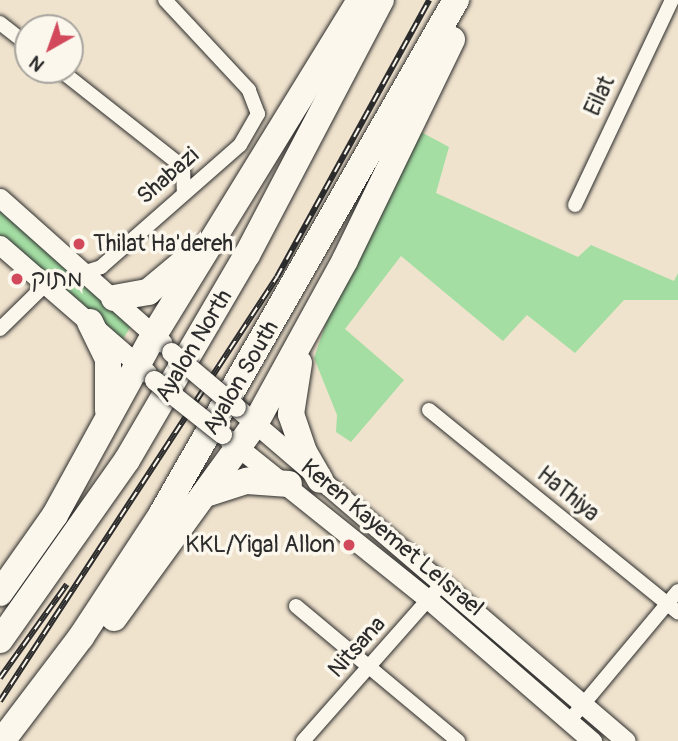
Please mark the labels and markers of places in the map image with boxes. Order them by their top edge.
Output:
place label: Thilat Ha'dereh [93,230,233,258]
marker: Thilat Ha'dereh [71,236,87,252]
place label: מתוק [31,265,83,293]
marker: מתוק [9,271,25,287]
place label: KKL/Yigal Allon [185,531,335,559]
marker: KKL/Yigal Allon [341,537,357,553]

